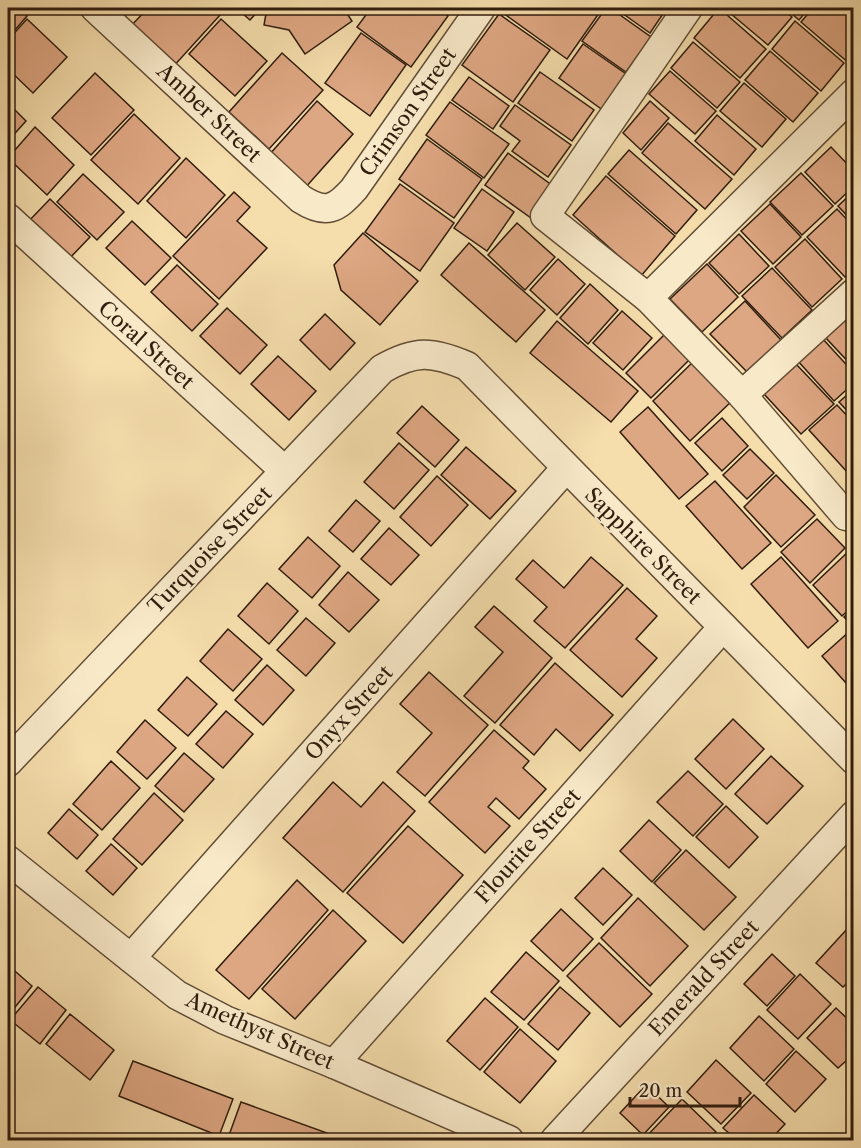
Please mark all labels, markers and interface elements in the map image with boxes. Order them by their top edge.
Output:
street label: Crimson Street [354,42,462,181]
street label: Amber Street [151,57,267,168]
street label: Coral Street [93,295,200,395]
street label: Turquoise Street [143,480,277,619]
street label: Sapphire Street [580,482,707,609]
street label: Onyx Street [300,660,398,765]
street label: Flourite Street [470,783,586,908]
street label: Emerald Street [643,914,764,1041]
street label: Amethyst Street [181,986,339,1075]
scale bar [630,1070,740,1108]
text: 20 m [639,1080,683,1102]

